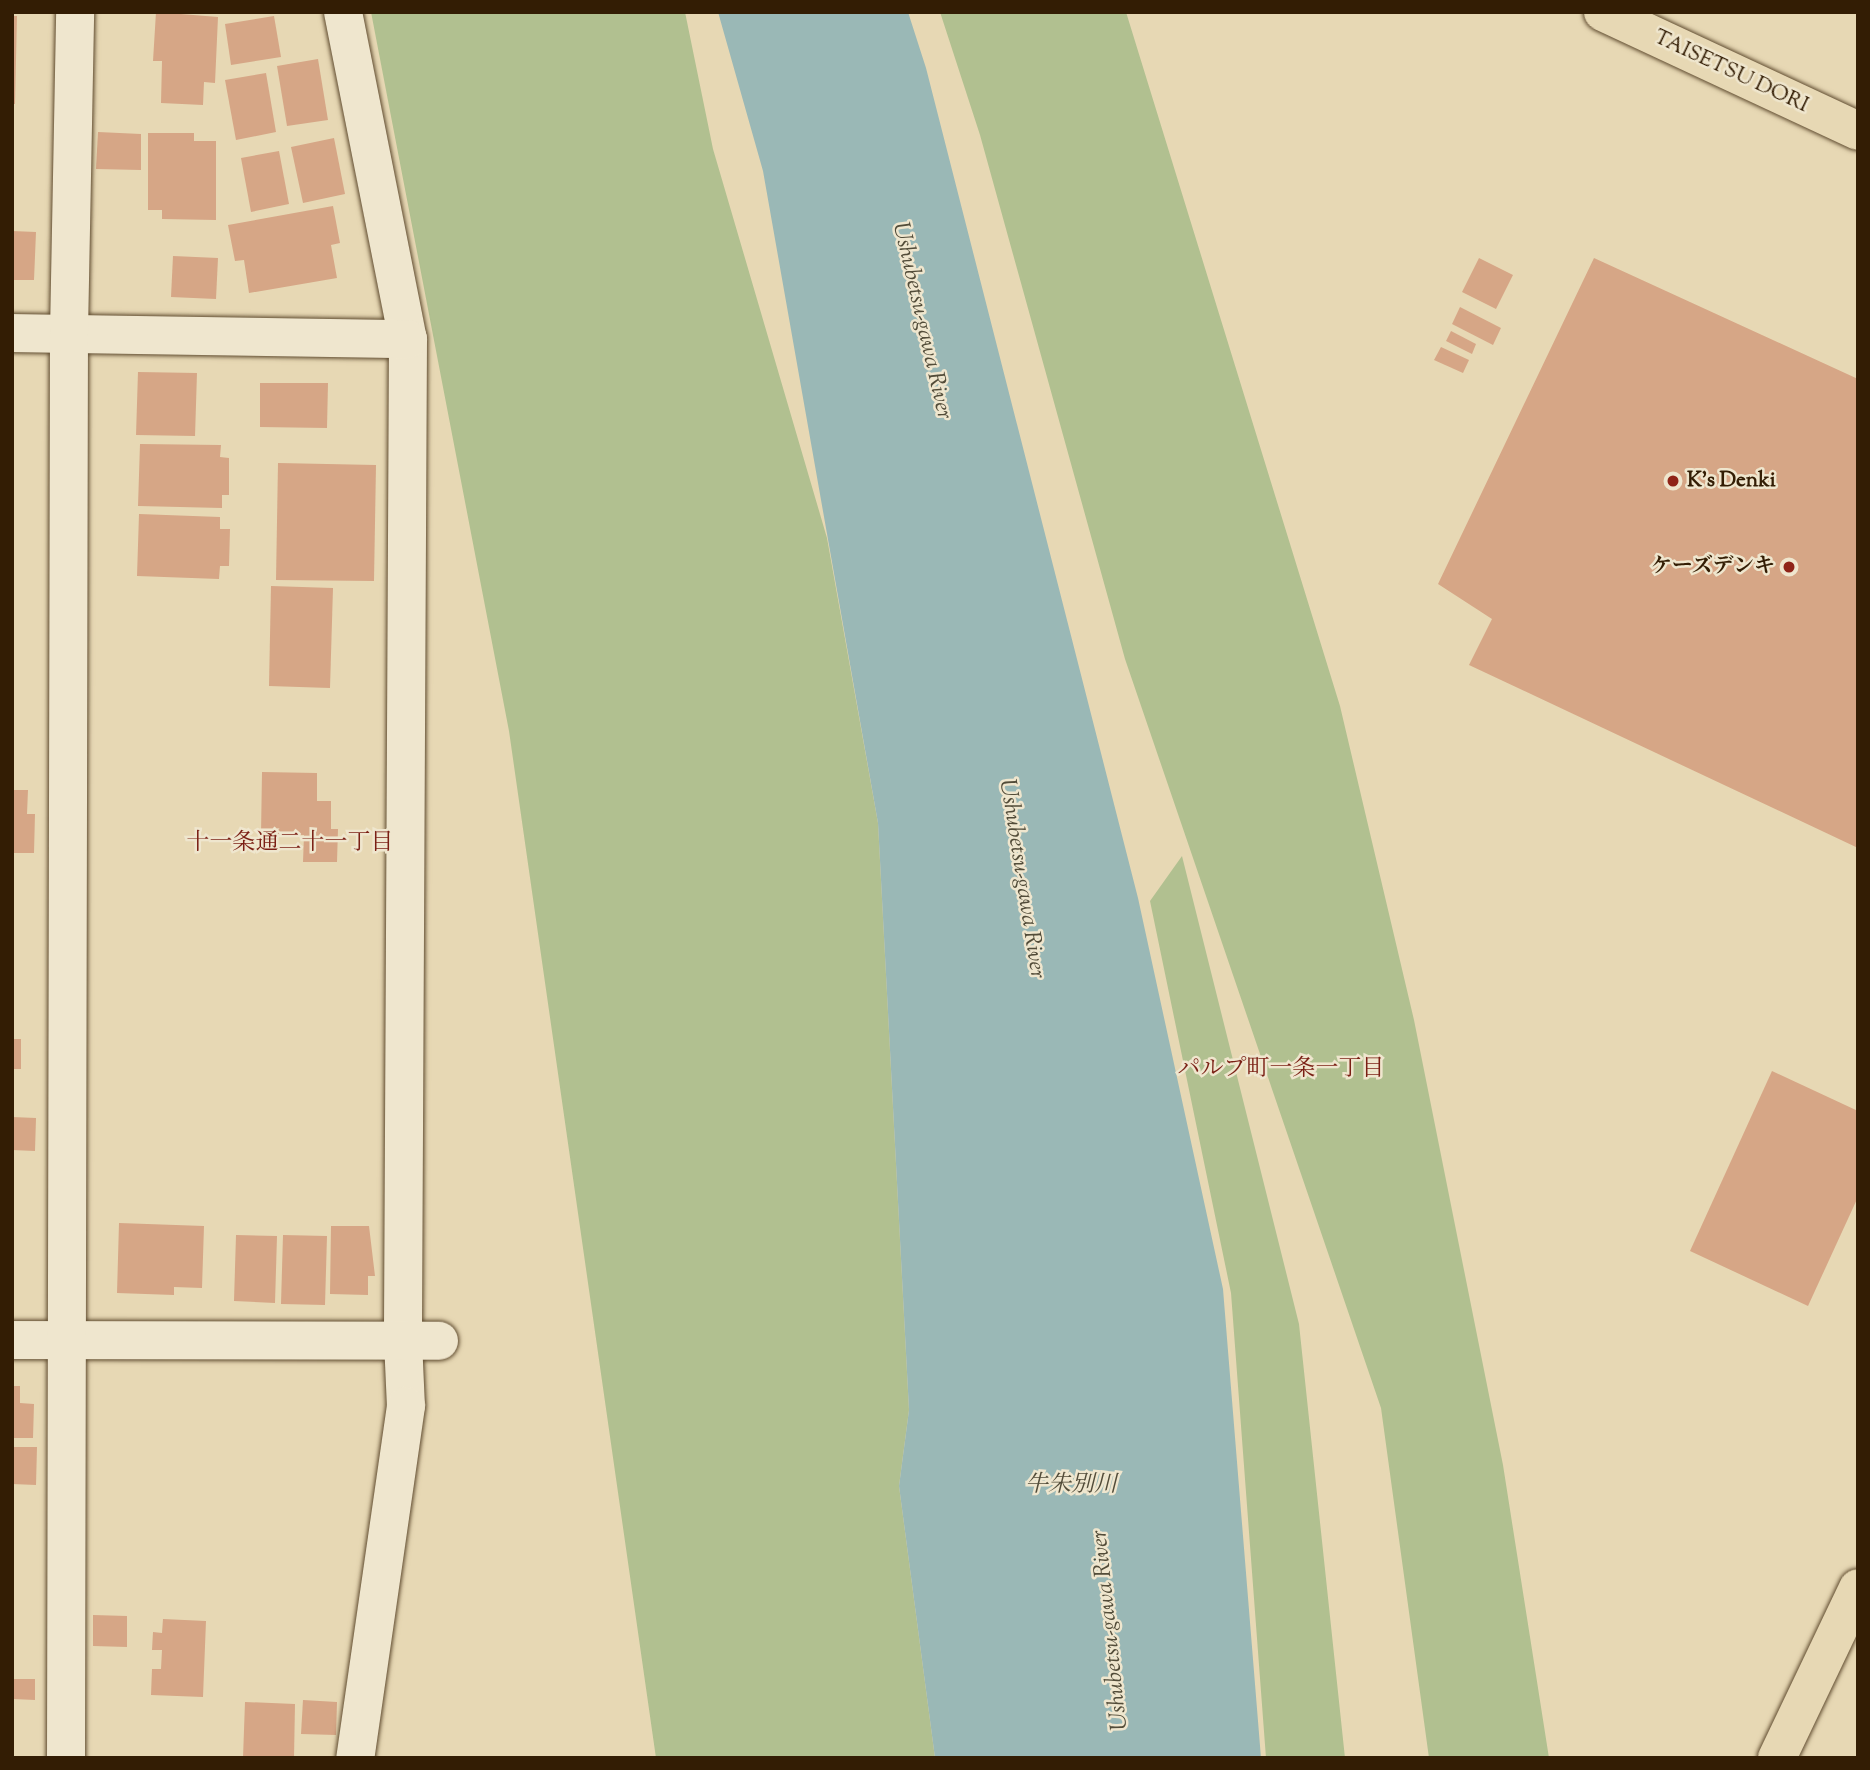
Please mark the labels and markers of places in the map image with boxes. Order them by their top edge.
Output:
place label: K's Denki [1687,468,1776,494]
marker: K's Denki [1665,473,1681,489]
place label: ケーズデンキ [1649,554,1775,580]
marker: ケーズデンキ [1781,559,1797,575]

